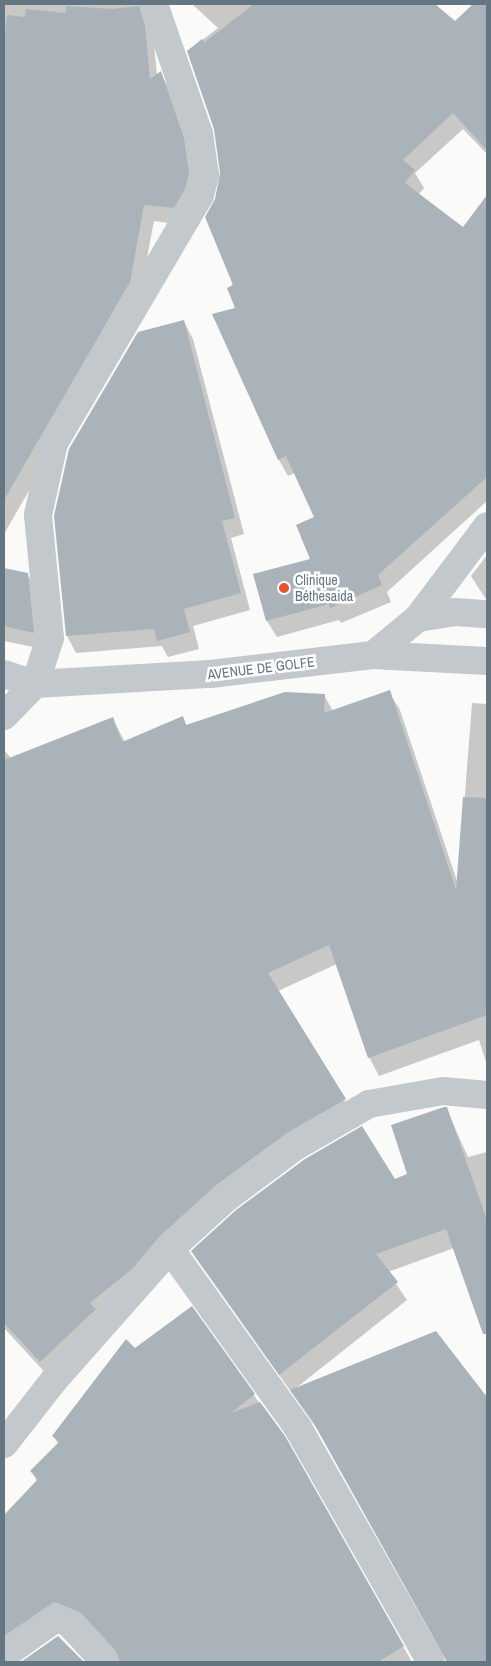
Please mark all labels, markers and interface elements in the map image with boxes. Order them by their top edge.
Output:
place label: Clinique Béthesaida [295,572,353,604]
marker: Clinique Béthesaida [277,581,291,595]
street label: AVENUE DE GOLFE [207,653,315,683]

